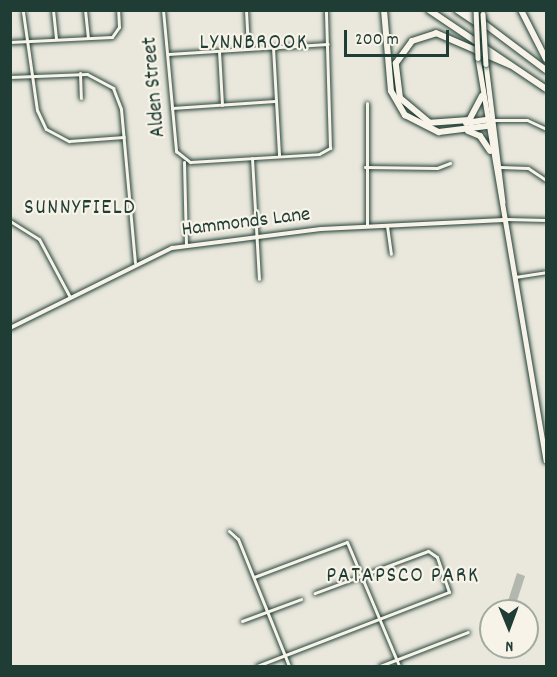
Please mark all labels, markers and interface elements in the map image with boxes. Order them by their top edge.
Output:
scale bar [347,18,452,56]
text: 200 m [355,28,399,53]
district label: LYNNBROOK [200,31,308,57]
street label: Alden Street [138,36,172,138]
district label: SUNNYFIELD [24,196,136,222]
street label: Hammonds Lane [180,203,312,243]
district label: PATAPSCO PARK [326,564,480,590]
north arrow [479,599,539,659]
text: N [505,634,513,657]

